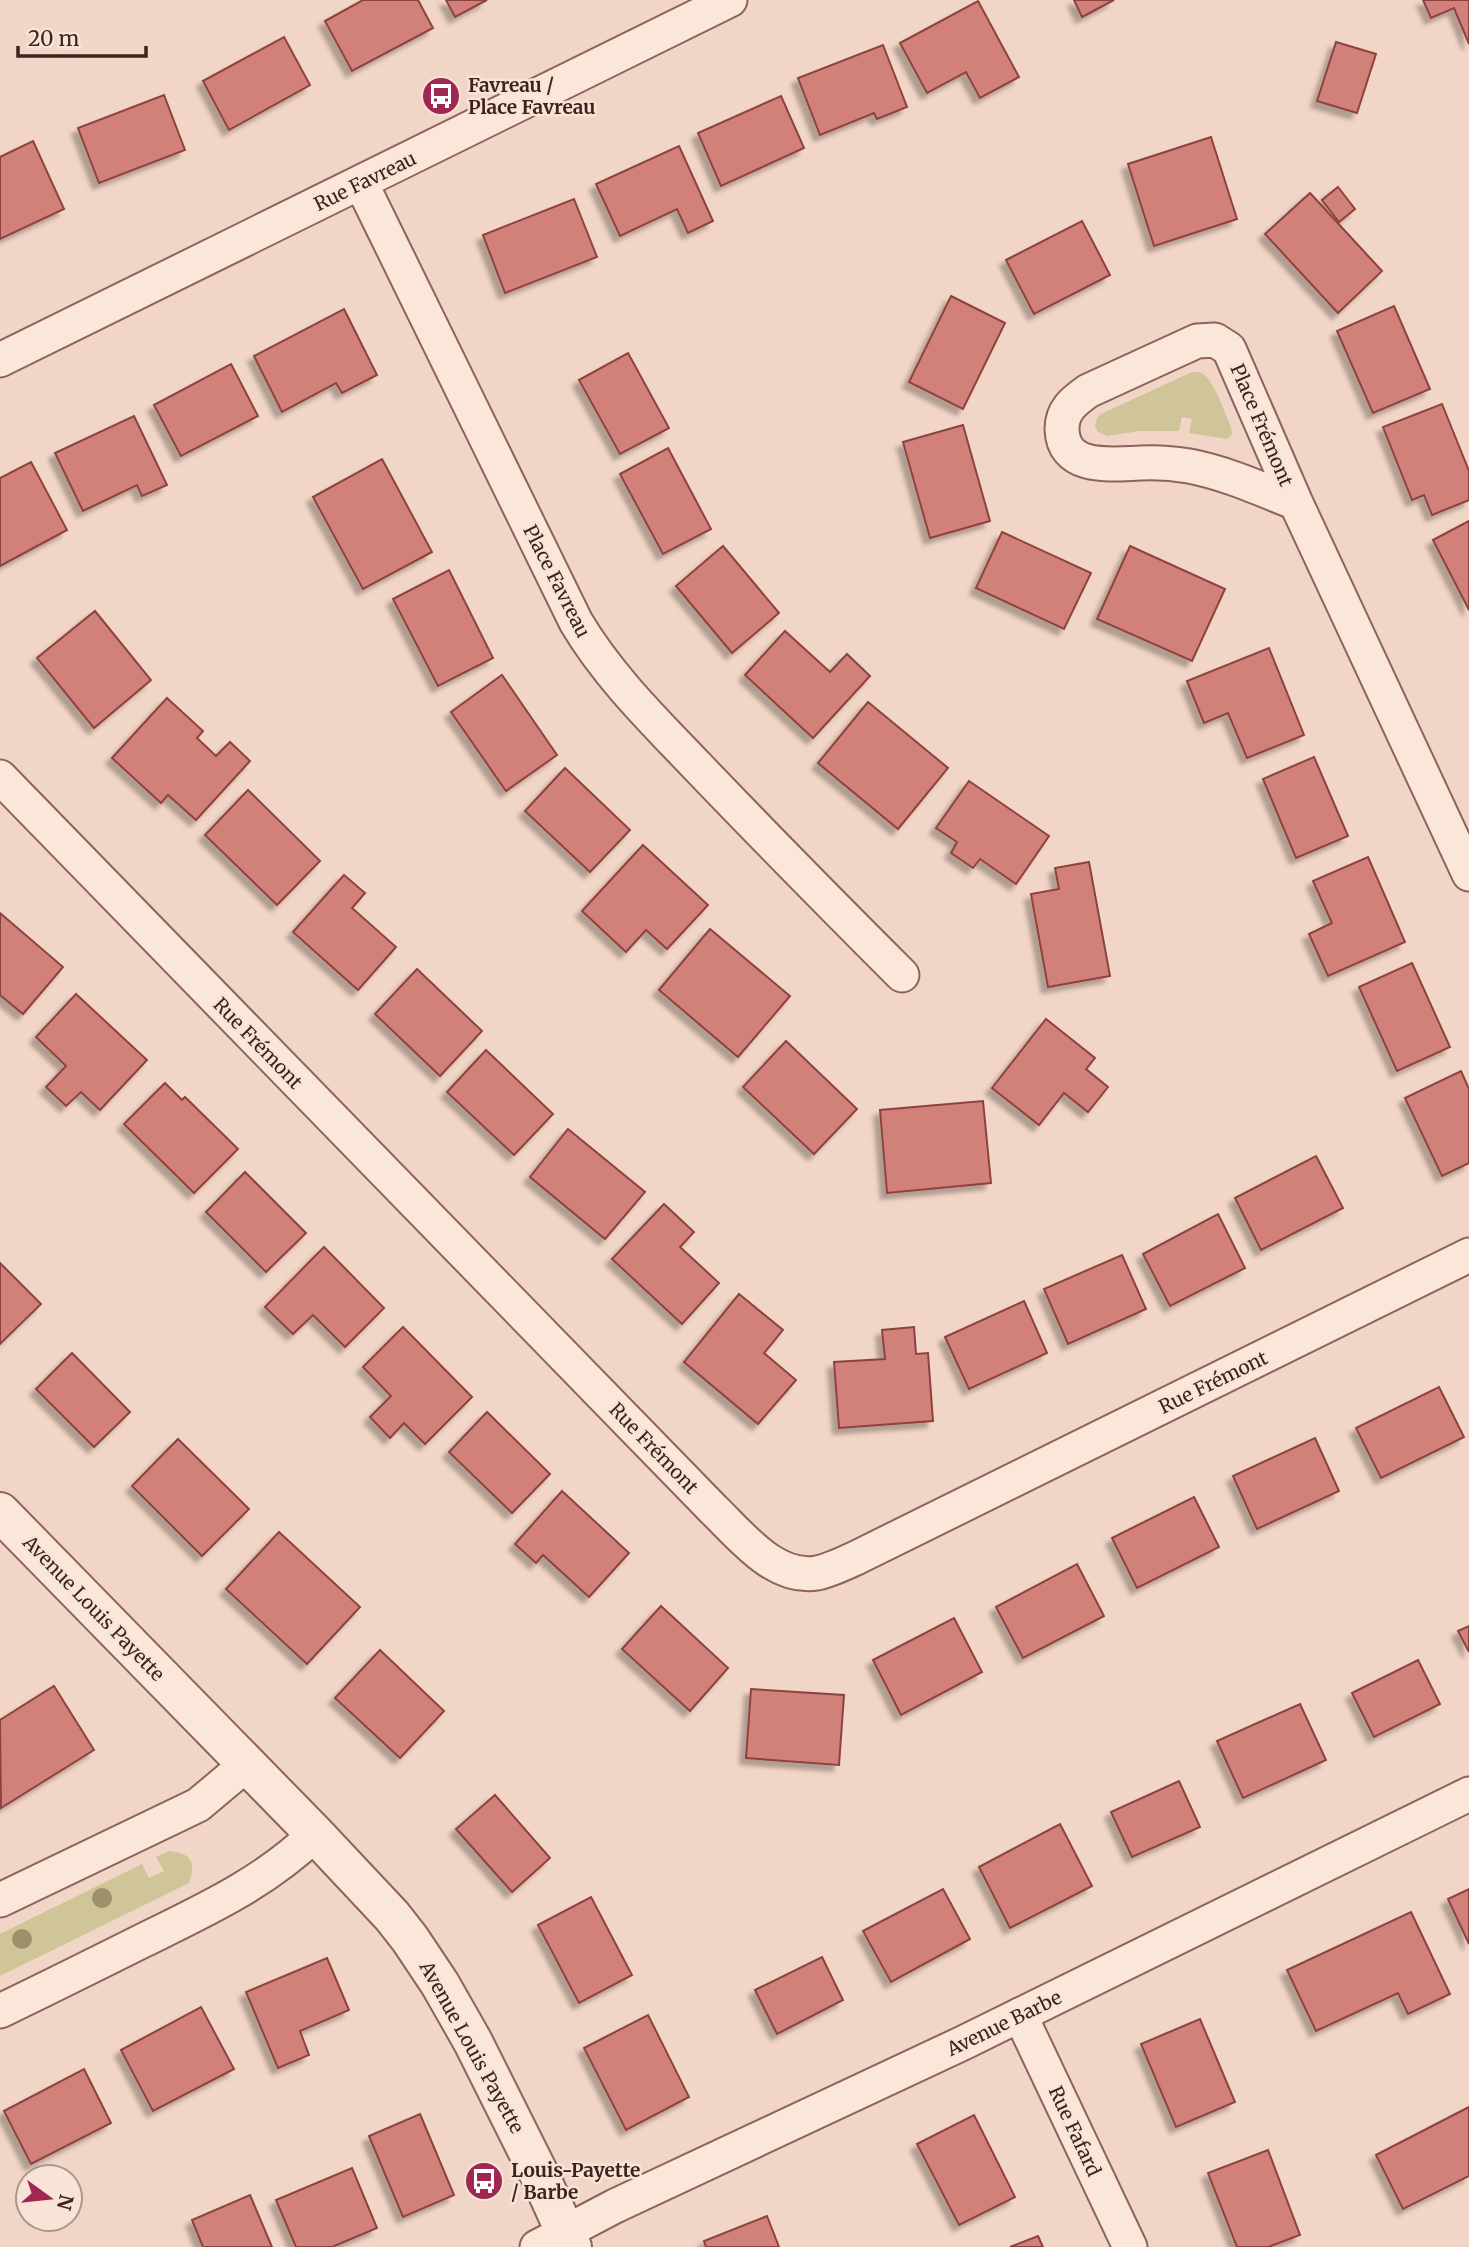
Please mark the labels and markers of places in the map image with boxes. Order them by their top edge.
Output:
place label: Favreau / Place Favreau [468,73,595,119]
bus stop icon: Favreau / Place Favreau [420,75,462,117]
place label: Louis-Payette / Barbe [511,2158,640,2204]
bus stop icon: Louis-Payette / Barbe [463,2160,505,2202]

